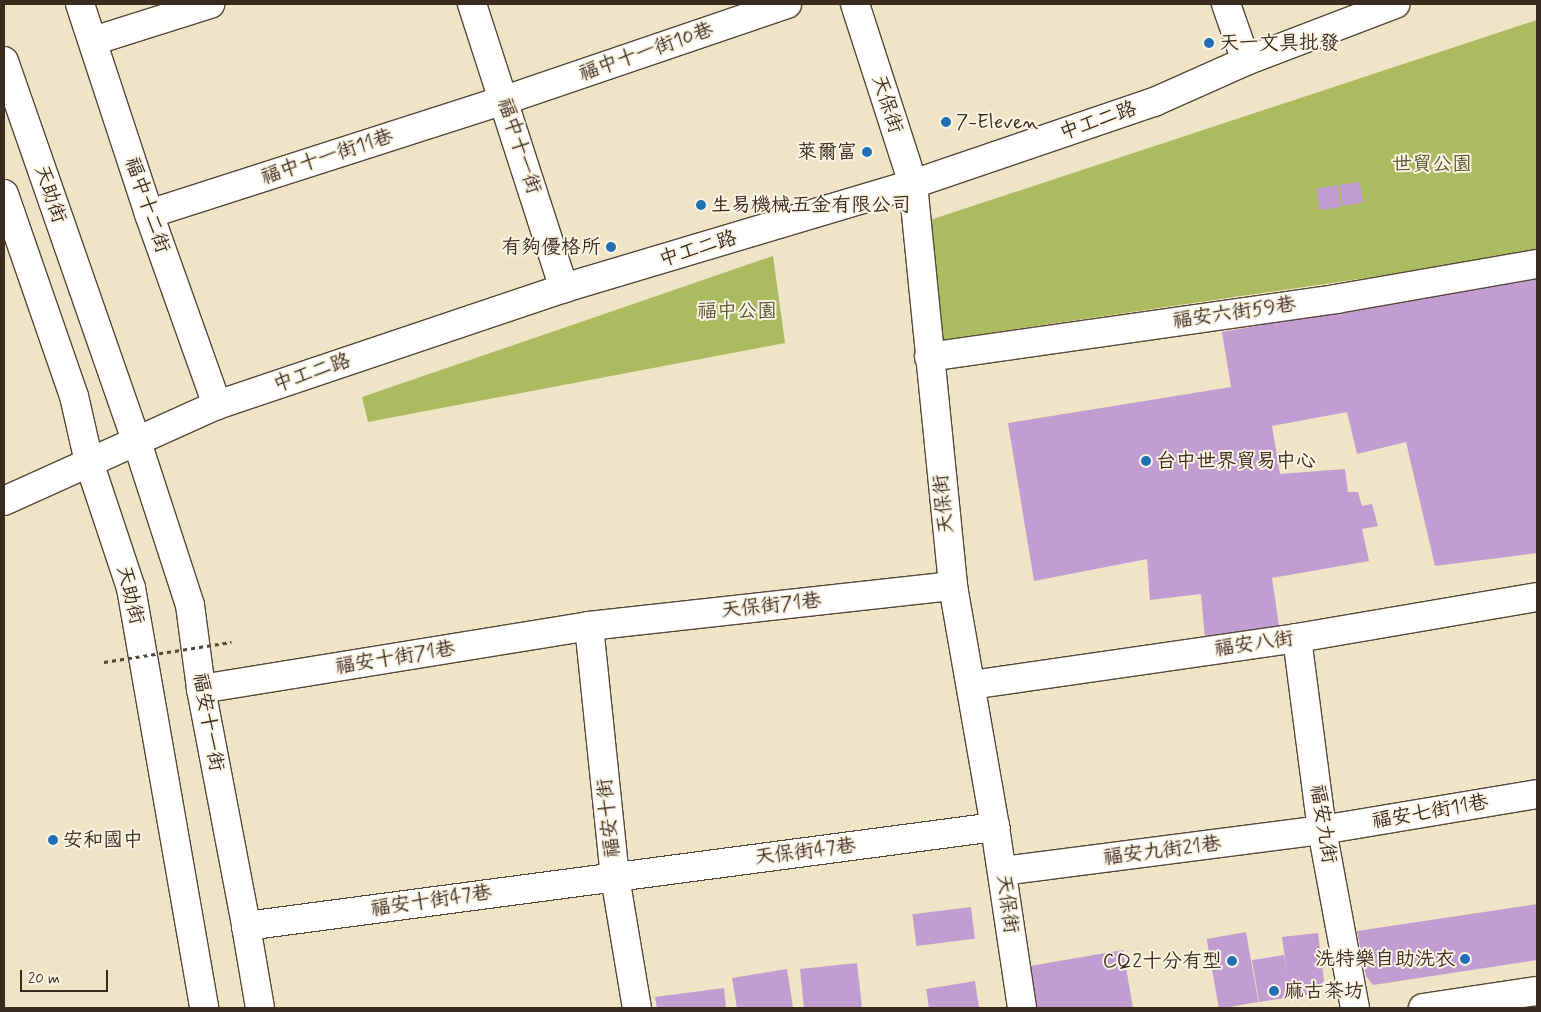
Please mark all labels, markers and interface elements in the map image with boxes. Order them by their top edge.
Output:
street label: 福中十一街10巷 [576,18,716,86]
place label: 天一文具批發 [1219,31,1339,55]
marker: 天一文具批發 [1203,37,1215,49]
street label: 天保街 [866,72,908,136]
street label: 福中十一街 [492,95,546,197]
street label: 中工二路 [1056,97,1140,145]
place label: 7-Eleven [956,110,1038,134]
marker: 7-Eleven [940,116,952,128]
street label: 福中十一街11巷 [258,124,396,190]
place label: 萊爾富 [797,140,857,164]
marker: 萊爾富 [861,146,873,158]
park label: 世貿公園 [1392,152,1472,176]
street label: 福中十二街 [119,154,175,256]
street label: 天助街 [29,162,71,226]
place label: 生易機械五金有限公司 [711,193,911,217]
marker: 生易機械五金有限公司 [695,199,707,211]
street label: 中工二路 [656,226,740,272]
place label: 有夠優格所 [501,235,601,259]
marker: 有夠優格所 [605,241,617,253]
street label: 福安六街59巷 [1171,292,1297,334]
park label: 福中公園 [697,299,777,323]
street label: 中工二路 [270,349,354,397]
place label: 台中世界貿易中心 [1156,449,1316,473]
marker: 台中世界貿易中心 [1140,455,1152,467]
street label: 天保街 [929,473,959,535]
street label: 天助街 [111,563,149,627]
street label: 天保街71巷 [720,589,822,623]
street label: 福安八街 [1213,627,1295,661]
street label: 福安十街71巷 [333,637,457,679]
street label: 福安十一街 [187,671,229,773]
street label: 福安十街 [593,777,625,859]
street label: 福安九街 [1305,783,1341,865]
street label: 福安七街11巷 [1370,790,1490,834]
place label: 安和國中 [63,828,143,852]
street label: 福安九街21巷 [1102,832,1222,870]
marker: 安和國中 [47,834,59,846]
street label: 天保街47巷 [753,834,857,870]
street label: 天保街 [991,873,1023,935]
street label: 福安十街47巷 [369,881,493,921]
place label: 洗特樂自助洗衣 [1315,947,1455,971]
place label: CQ2十分有型 [1103,949,1222,973]
marker: 洗特樂自助洗衣 [1459,953,1471,965]
marker: CQ2十分有型 [1226,955,1238,967]
scale bar [22,960,110,992]
text: 20 m [28,969,60,989]
place label: 麻古茶坊 [1284,979,1364,1003]
marker: 麻古茶坊 [1268,985,1280,997]

